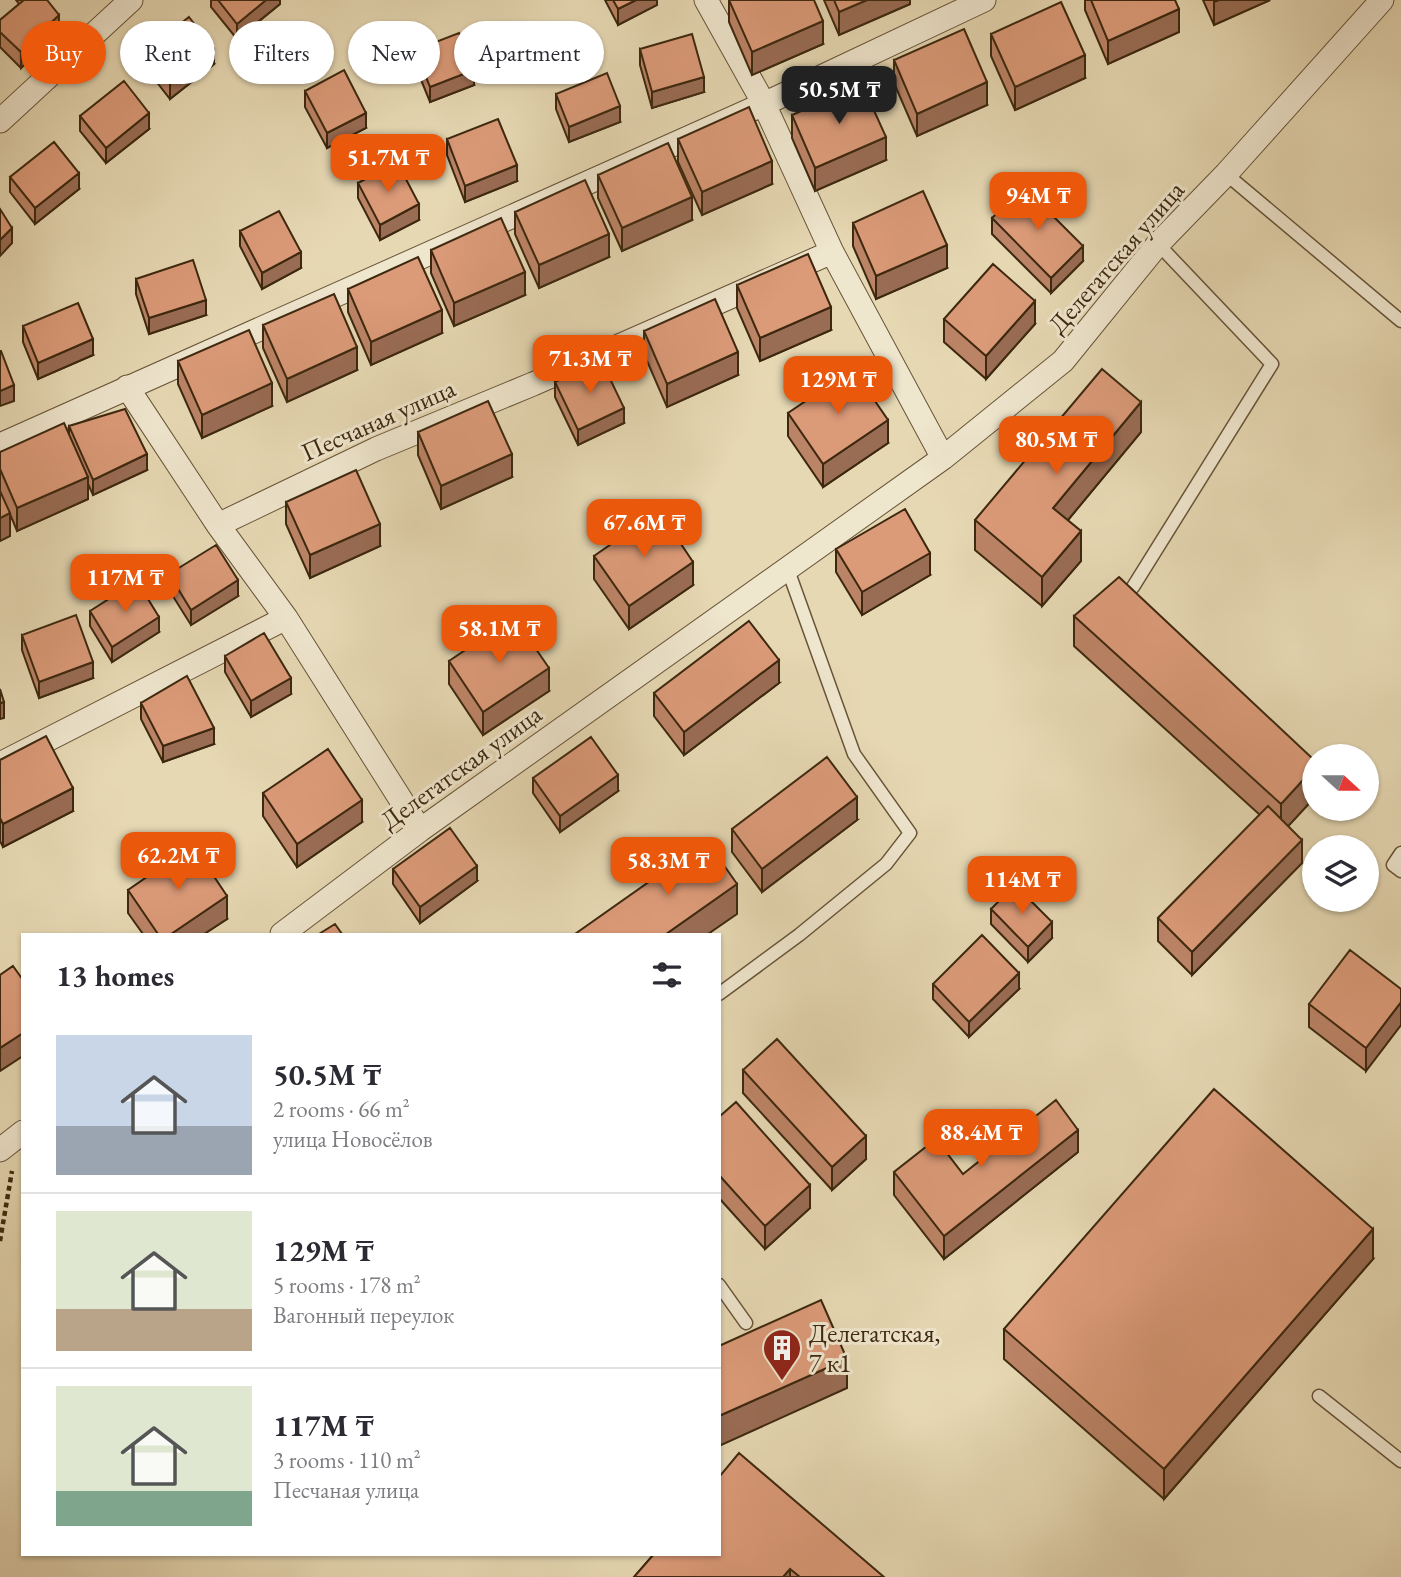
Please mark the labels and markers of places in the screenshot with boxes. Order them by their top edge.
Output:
pin: 50.5M ₸ [774,66,904,126]
pin: 51.7M ₸ [323,134,453,194]
pin: 94M ₸ [989,173,1087,232]
pin: 71.3M ₸ [525,336,655,395]
pin: 129M ₸ [781,356,895,416]
pin: 80.5M ₸ [991,416,1121,476]
pin: 67.6M ₸ [579,500,709,559]
pin: 117M ₸ [68,554,182,614]
pin: 58.1M ₸ [434,606,564,665]
pin: 62.2M ₸ [113,832,243,892]
pin: 58.3M ₸ [603,838,733,897]
pin: 114M ₸ [965,856,1079,916]
pin: 88.4M ₸ [916,1110,1046,1169]
place label: Делегатская, 7 к1 [809,1316,941,1380]
building icon: Делегатская, 7 к1 [761,1327,803,1382]

